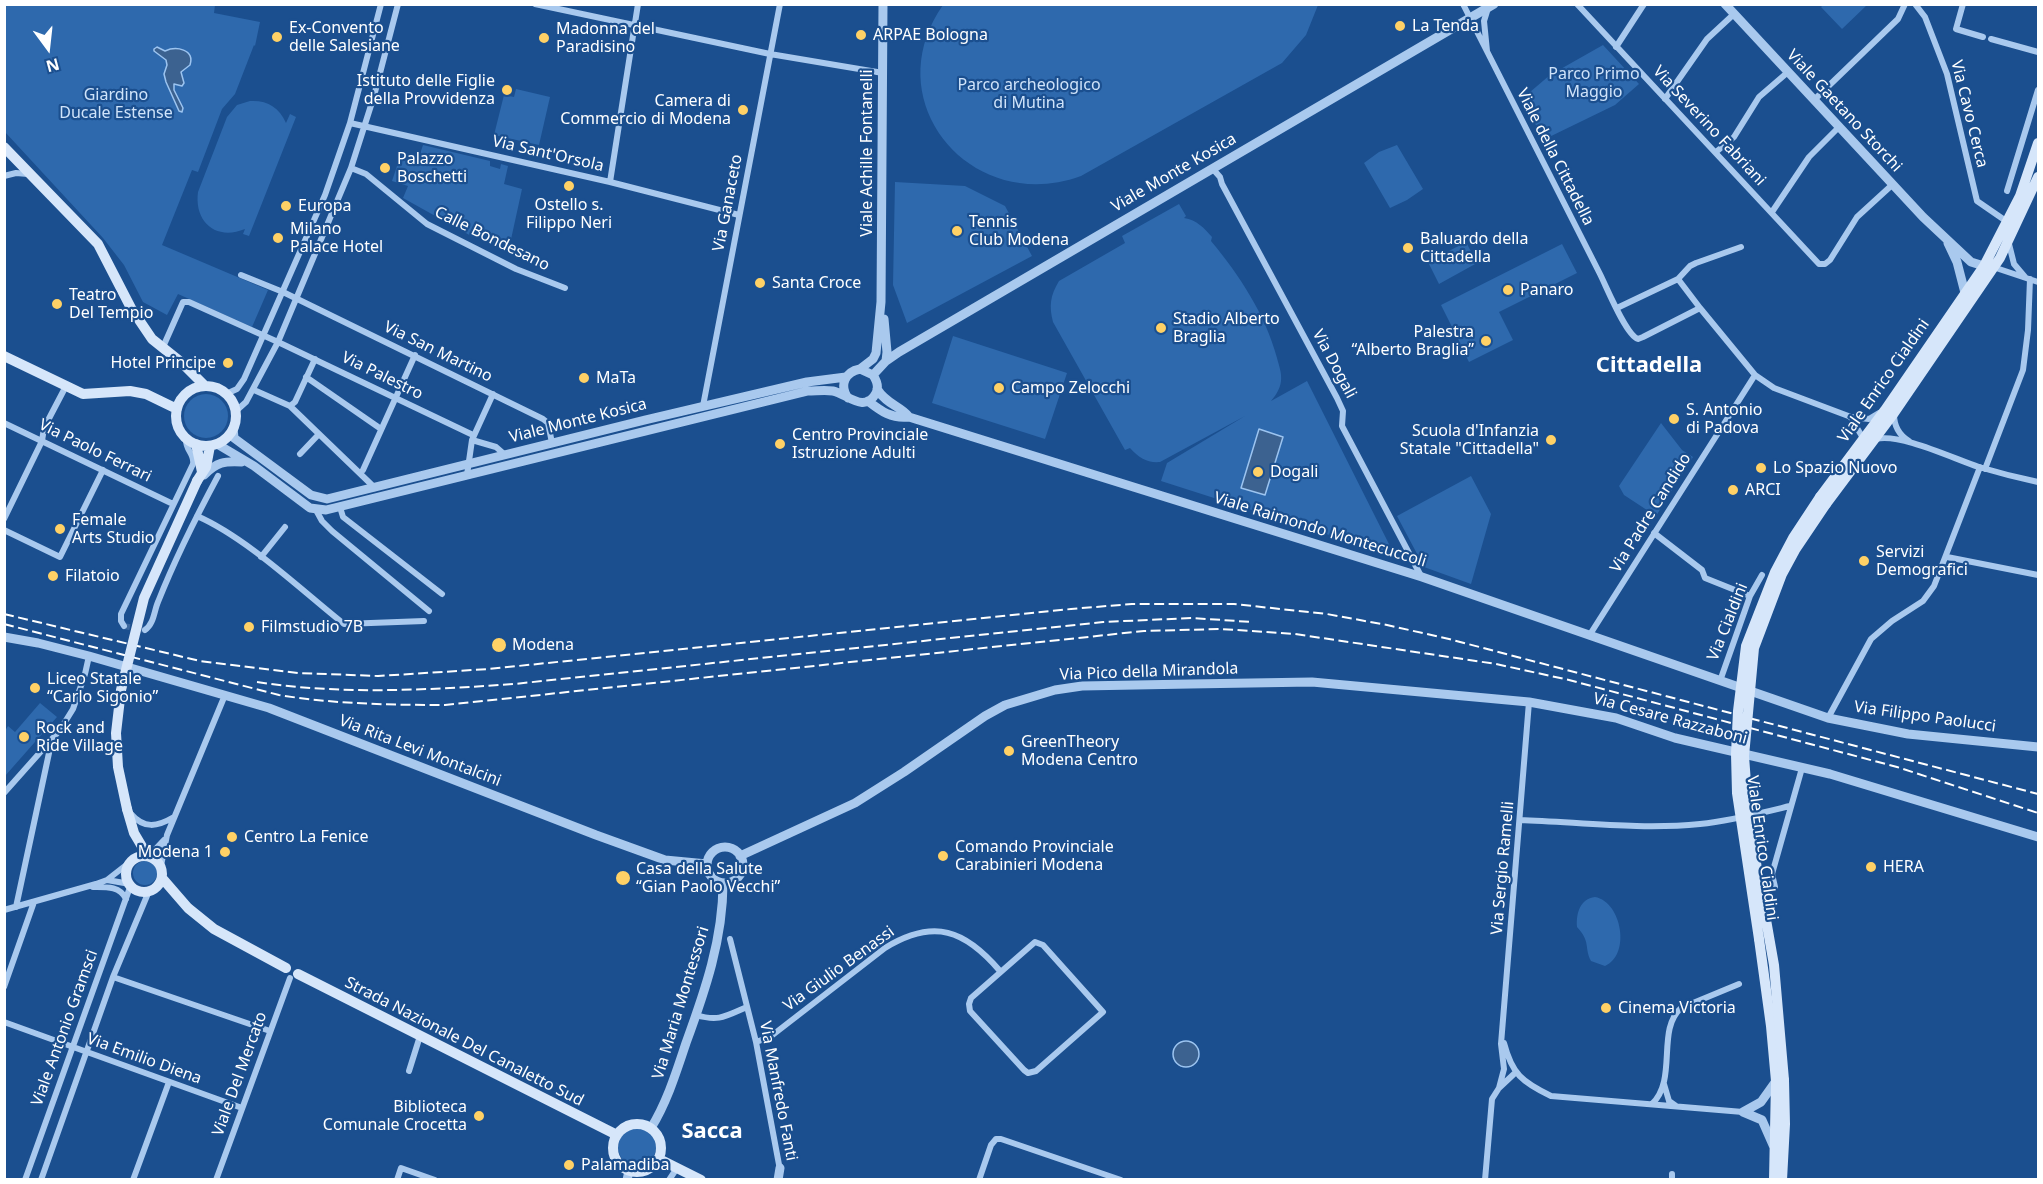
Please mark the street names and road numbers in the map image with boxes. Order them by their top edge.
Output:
street label: Viale Gaetano Storchi [1782,46,1906,176]
street label: Via Cavo Cerca [1946,58,1992,170]
street label: Via Severino Fabriani [1649,62,1769,190]
street label: Viale Achille Fontanelli [857,69,877,237]
street label: Viale della Cittadella [1512,85,1598,229]
street label: Viale Monte Kosica [1108,129,1240,217]
street label: Via Sant'Orsola [490,132,606,176]
street label: Via Ganaceto [709,153,747,253]
street label: Calle Bondesano [431,203,553,275]
street label: Viale Enrico Cialdini [1834,316,1934,446]
street label: Via San Martino [381,317,495,387]
street label: Via Dogali [1308,326,1360,402]
street label: Via Palestro [338,348,426,404]
street label: Viale Monte Kosica [507,395,649,447]
street label: Via Paolo Ferrari [35,415,155,487]
street label: Via Padre Candido [1606,450,1696,576]
street label: Viale Raimondo Montecuccoli [1212,489,1428,571]
street label: Via Cialdini [1704,580,1752,664]
street label: Via Pico della Mirandola [1059,659,1239,685]
street label: Via Cesare Razzaboni [1591,689,1749,749]
street label: Via Filippo Paolucci [1853,698,1997,736]
street label: Via Rita Levi Montalcini [336,711,504,791]
street label: Viale Enrico Cialdini [1742,774,1782,922]
street label: Via Sergio Ramelli [1488,800,1518,936]
street label: Via Giulio Benassi [780,922,898,1016]
street label: Via Maria Montessori [649,924,713,1082]
street label: Viale Antonio Gramsci [28,947,102,1109]
street label: Strada Nazionale Del Canaletto Sud [341,973,587,1111]
street label: Viale Del Mercato [209,1009,271,1139]
street label: Via Manfredo Fanti [755,1020,801,1162]
street label: Via Emilio Diena [84,1029,204,1089]

